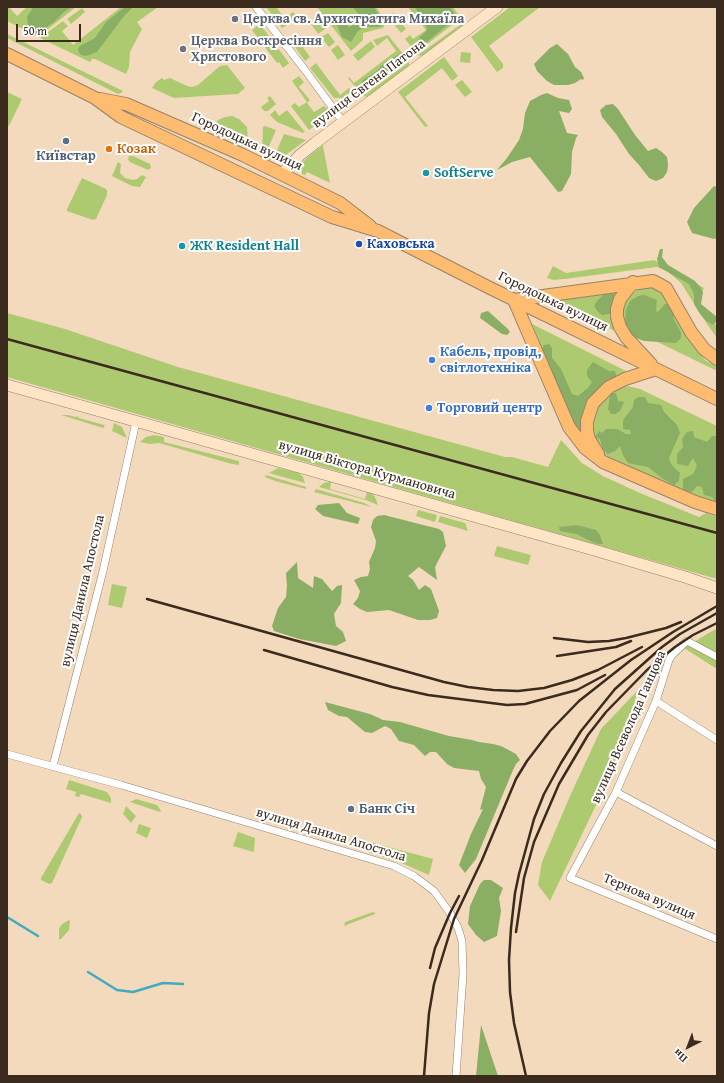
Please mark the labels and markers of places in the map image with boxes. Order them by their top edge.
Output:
place label: Церква св. Архистратига Михаїла [243,11,464,27]
marker: Церква св. Архистратига Михаїла [230,14,240,24]
place label: Церква Воскресіння Христового [191,33,322,66]
marker: Церква Воскресіння Христового [178,44,188,54]
marker: Київстар [61,136,71,146]
place label: Козак [117,141,156,157]
marker: Козак [104,144,114,154]
place label: Київстар [36,148,96,164]
place label: SoftServe [434,165,493,181]
marker: SoftServe [421,168,431,178]
place label: Каховська [367,236,435,252]
place label: ЖК Resident Hall [190,238,299,254]
marker: Каховська [354,239,364,249]
marker: ЖК Resident Hall [177,241,187,251]
place label: Кабель, провід, світлотехніка [440,344,541,376]
marker: Кабель, провід, світлотехніка [427,355,437,365]
place label: Торговий центр [437,400,542,416]
marker: Торговий центр [424,403,434,413]
place label: Банк Січ [359,801,415,817]
marker: Банк Січ [346,804,356,814]

